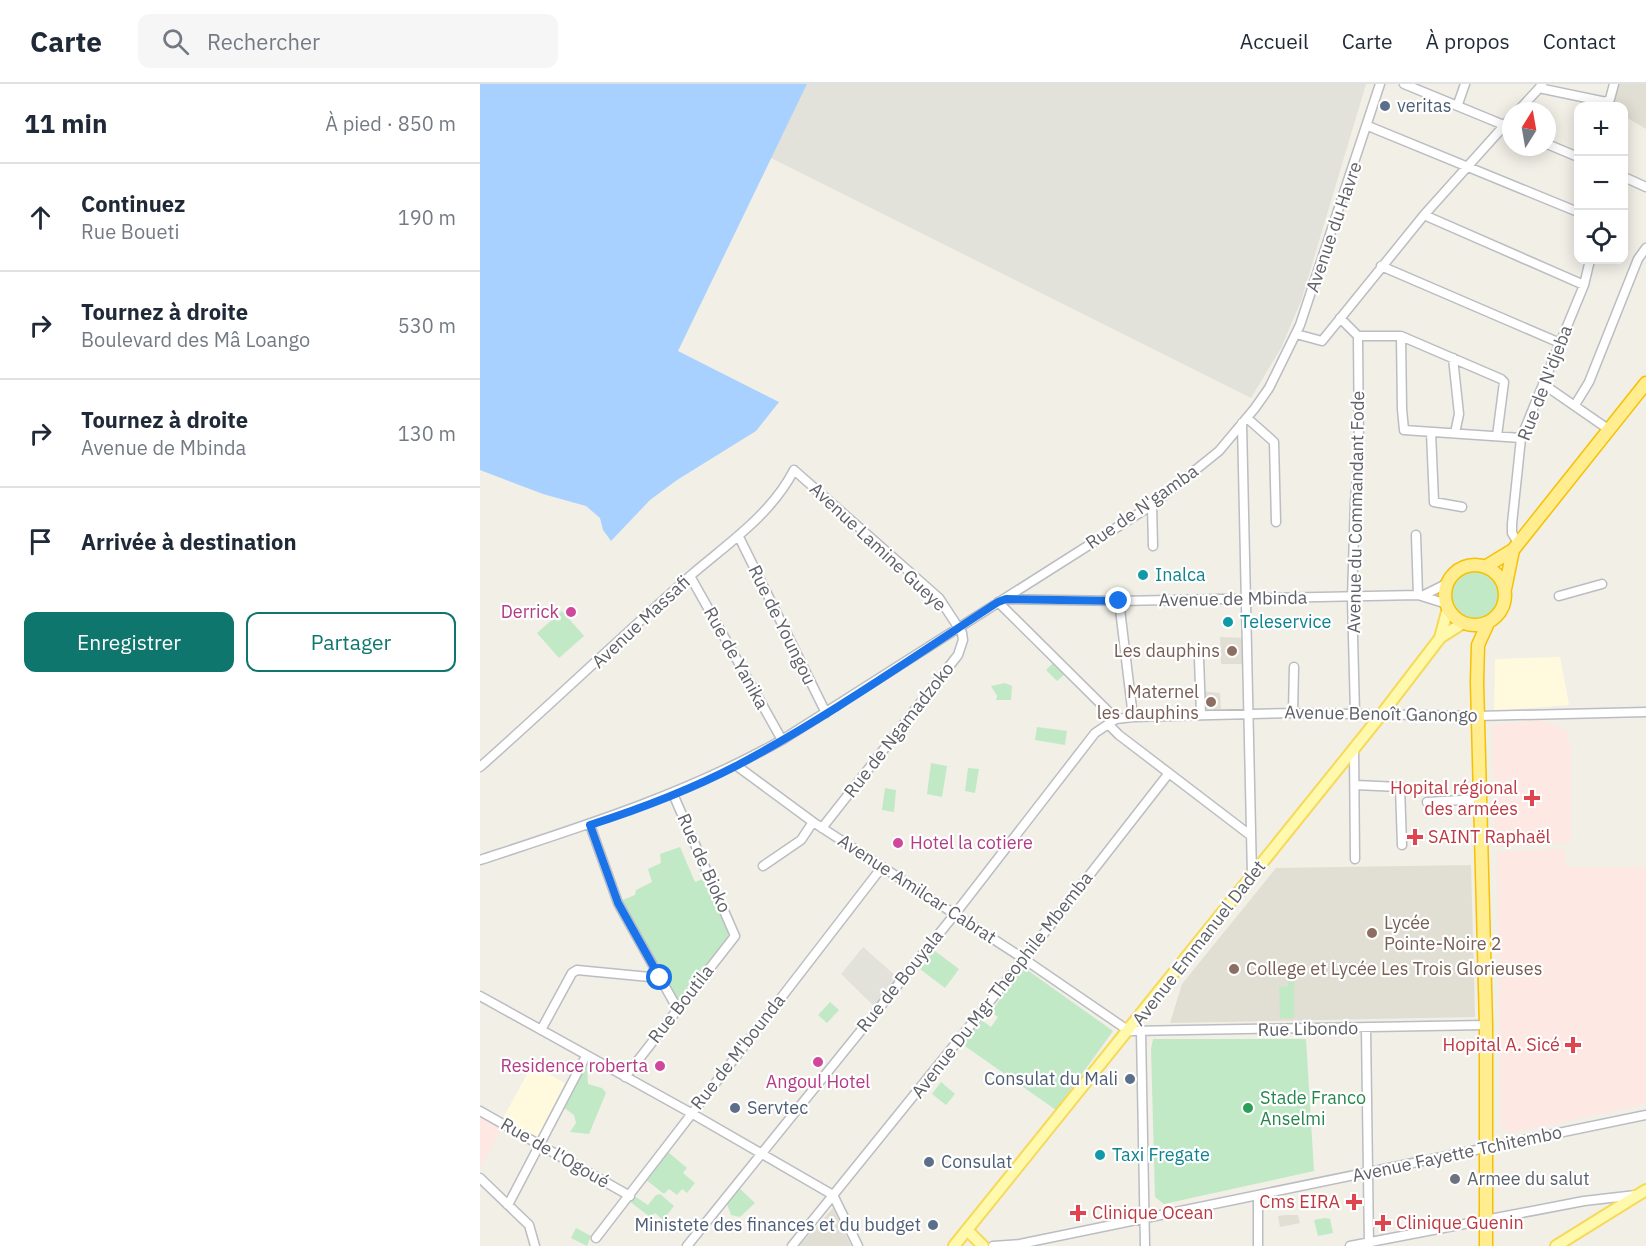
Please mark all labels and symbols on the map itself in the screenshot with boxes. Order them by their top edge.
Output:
place label: veritas [1397,94,1451,117]
marker: veritas [1378,99,1392,113]
north arrow [1502,102,1556,156]
street label: Avenue du Havre [1300,158,1367,295]
street label: Rue de N'djeba [1512,321,1577,444]
street label: Avenue du Commandant Fode [1342,390,1369,633]
street label: Rue de N'gamba [1081,459,1203,554]
street label: Avenue Lamine Gueye [805,477,952,616]
street label: Rue de Youngou [744,561,821,688]
place label: Inalca [1155,563,1206,586]
marker: Inalca [1136,568,1150,582]
street label: Avenue Massafi [587,570,695,673]
street label: Avenue de Mbinda [1158,586,1308,611]
route end [1105,587,1131,613]
place label: Derrick [501,600,560,623]
street label: Rue de Yanika [699,603,774,713]
marker: Derrick [564,605,578,619]
place label: Teleservice [1240,610,1332,633]
marker: Teleservice [1221,615,1235,629]
place label: Les dauphins [1114,639,1220,662]
marker: Les dauphins [1225,644,1239,658]
street label: Rue de Ngamadzoko [839,657,959,802]
place label: Maternel les dauphins [1097,680,1199,724]
marker: Maternel les dauphins [1204,695,1218,709]
street label: Avenue Benoît Ganongo [1284,700,1478,727]
place label: Hopital régional des armées [1390,776,1518,820]
marker: Hopital régional des armées [1523,789,1541,807]
street label: Rue de Bioko [672,810,737,916]
place label: SAINT Raphaël [1428,825,1551,848]
marker: SAINT Raphaël [1406,828,1424,846]
street label: Avenue Amilcar Cabrat [834,829,1001,948]
place label: Hotel la cotiere [910,831,1033,854]
marker: Hotel la cotiere [891,836,905,850]
street label: Avenue Emmanuel Dadet [1127,855,1270,1030]
street label: Avenue Du Mgr Theophile Mbemba [906,866,1097,1103]
place label: Lycée Pointe-Noire 2 [1384,911,1502,955]
street label: Rue de Bouyala [851,924,948,1037]
marker: Lycée Pointe-Noire 2 [1365,926,1379,940]
place label: College et Lycée Les Trois Glorieuses [1246,957,1542,980]
street label: Rue Boutila [643,960,719,1048]
marker: College et Lycée Les Trois Glorieuses [1227,962,1241,976]
route start [646,964,672,990]
street label: Rue de M'bounda [685,989,790,1114]
street label: Rue Libondo [1257,1016,1359,1041]
place label: Hopital A. Sicé [1442,1033,1560,1056]
marker: Hopital A. Sicé [1564,1036,1582,1054]
place label: Residence roberta [500,1054,648,1077]
marker: Angoul Hotel [811,1055,825,1069]
marker: Residence roberta [653,1059,667,1073]
place label: Consulat du Mali [984,1067,1118,1090]
place label: Angoul Hotel [766,1070,870,1093]
marker: Consulat du Mali [1123,1072,1137,1086]
place label: Stade Franco Anselmi [1260,1086,1366,1130]
place label: Servtec [747,1096,808,1119]
marker: Servtec [728,1101,742,1115]
marker: Stade Franco Anselmi [1241,1101,1255,1115]
street label: Rue de l'Ogoué [497,1112,614,1193]
street label: Avenue Fayette Tchitembo [1350,1120,1564,1187]
place label: Taxi Fregate [1112,1143,1210,1166]
marker: Taxi Fregate [1093,1148,1107,1162]
place label: Consulat [941,1150,1012,1173]
marker: Consulat [922,1155,936,1169]
place label: Armee du salut [1467,1167,1590,1190]
marker: Armee du salut [1448,1172,1462,1186]
place label: Cms EIRA [1259,1190,1340,1213]
marker: Cms EIRA [1345,1193,1363,1211]
place label: Clinique Ocean [1092,1201,1214,1224]
marker: Clinique Ocean [1069,1204,1087,1222]
place label: Clinique Guenin [1396,1211,1524,1234]
place label: Ministete des finances et du budget [635,1213,921,1236]
marker: Clinique Guenin [1374,1214,1392,1232]
marker: Ministete des finances et du budget [926,1218,940,1232]

